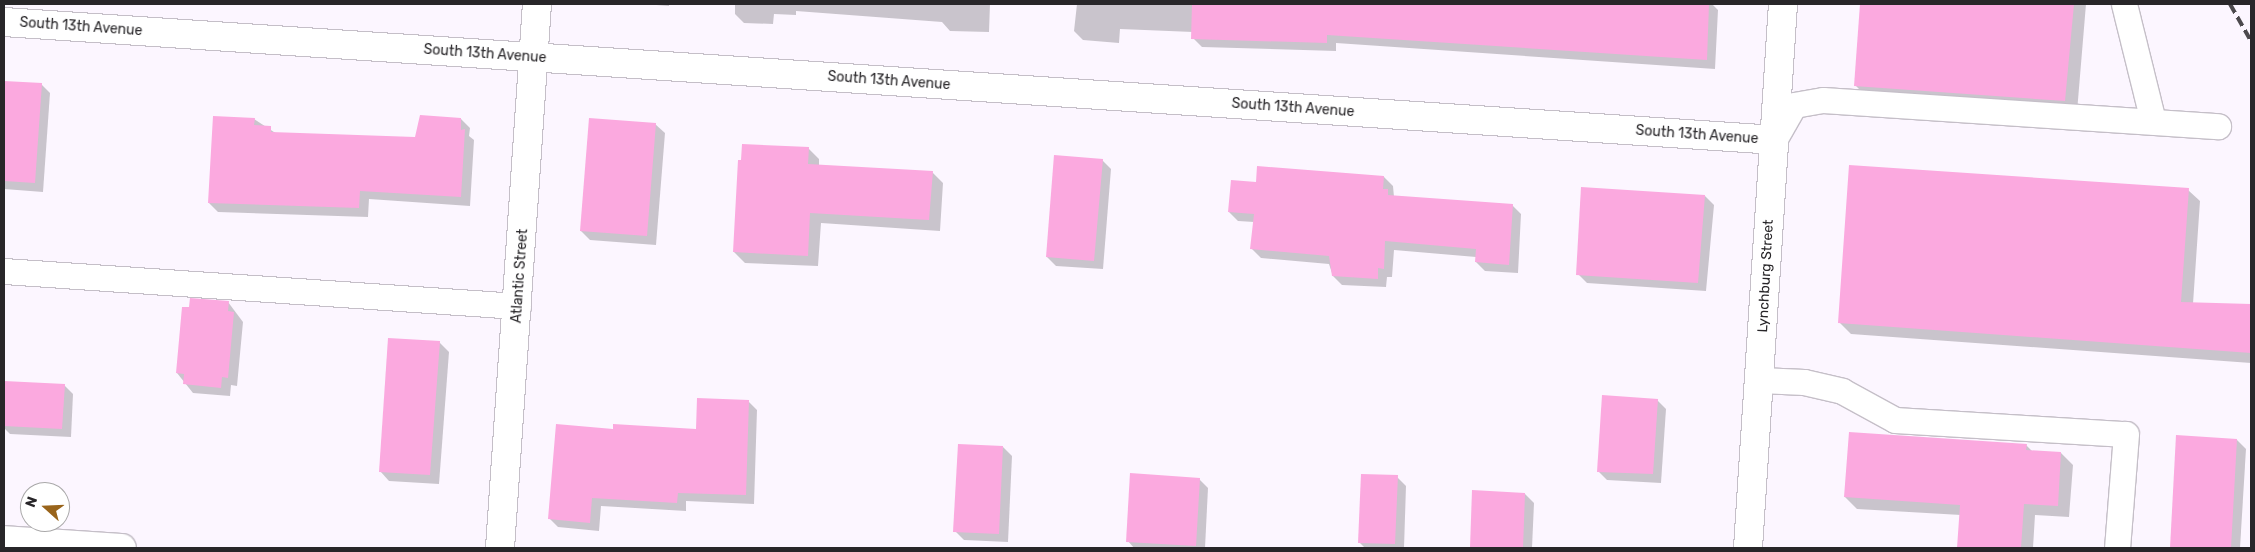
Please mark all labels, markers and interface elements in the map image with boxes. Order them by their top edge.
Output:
street label: South 13th Avenue [19,14,143,40]
street label: South 13th Avenue [423,41,547,67]
street label: South 13th Avenue [827,68,951,94]
street label: South 13th Avenue [1231,95,1355,121]
street label: South 13th Avenue [1635,122,1759,148]
street label: Lynchburg Street [1755,219,1777,333]
street label: Atlantic Street [508,228,532,324]
north arrow [20,482,70,532]
text: N [22,494,41,510]

